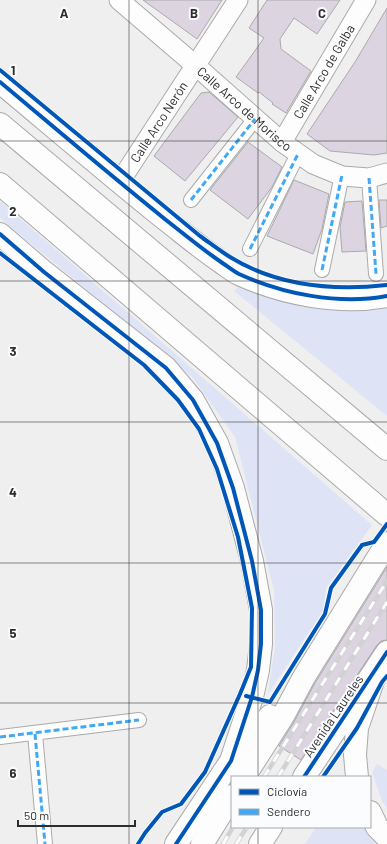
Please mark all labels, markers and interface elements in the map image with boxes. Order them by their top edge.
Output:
text: A [60,5,69,21]
text: B [190,5,198,21]
text: C [318,5,326,21]
street label: Calle Arco de Galba [290,21,358,122]
text: 1 [11,62,15,78]
street label: Calle Arco de Morisco [194,63,295,154]
street label: Calle Arco Nerón [127,78,191,165]
text: 2 [9,203,17,219]
text: 3 [9,343,17,359]
text: 4 [9,484,17,500]
text: 5 [9,625,17,641]
street label: Avenida Laureles [300,672,366,760]
text: 6 [10,765,17,781]
legend [231,776,371,828]
text: Ciclovía [267,784,307,798]
scale bar [18,802,135,828]
text: Sendero [267,804,311,818]
text: 50 m [24,808,49,822]

